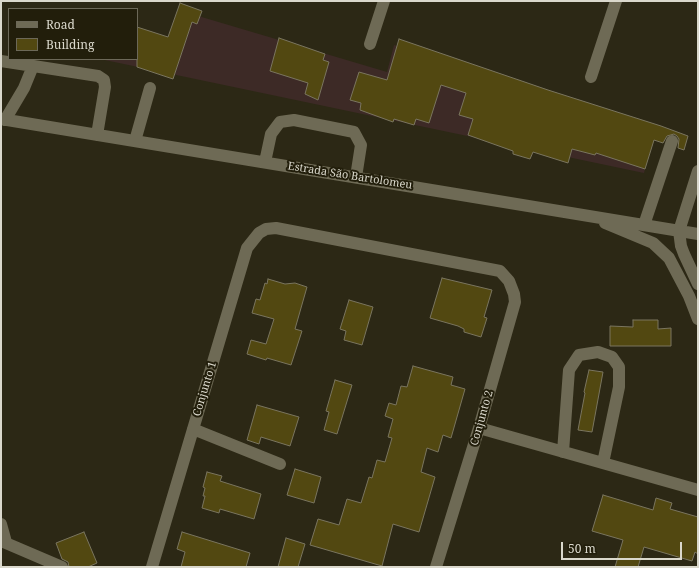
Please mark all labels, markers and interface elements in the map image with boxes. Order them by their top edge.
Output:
legend [8,8,138,60]
text: Road [46,16,75,33]
text: Building [46,36,94,53]
street label: Estrada São Bartolomeu [287,160,413,192]
street label: Conjunto 1 [190,360,220,418]
street label: Conjunto 2 [468,389,496,447]
scale bar [563,534,684,560]
text: 50 m [568,540,596,557]

